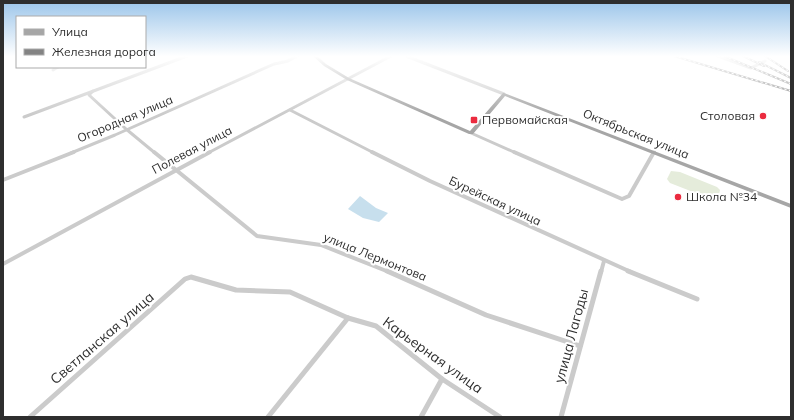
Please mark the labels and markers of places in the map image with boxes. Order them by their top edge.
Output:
place label: Столовая [700,108,755,123]
marker: Столовая [758,111,768,121]
place label: Первомайская [482,112,568,127]
marker: Первомайская [469,115,479,125]
place label: Школа №34 [686,189,757,204]
marker: Школа №34 [673,192,683,202]

